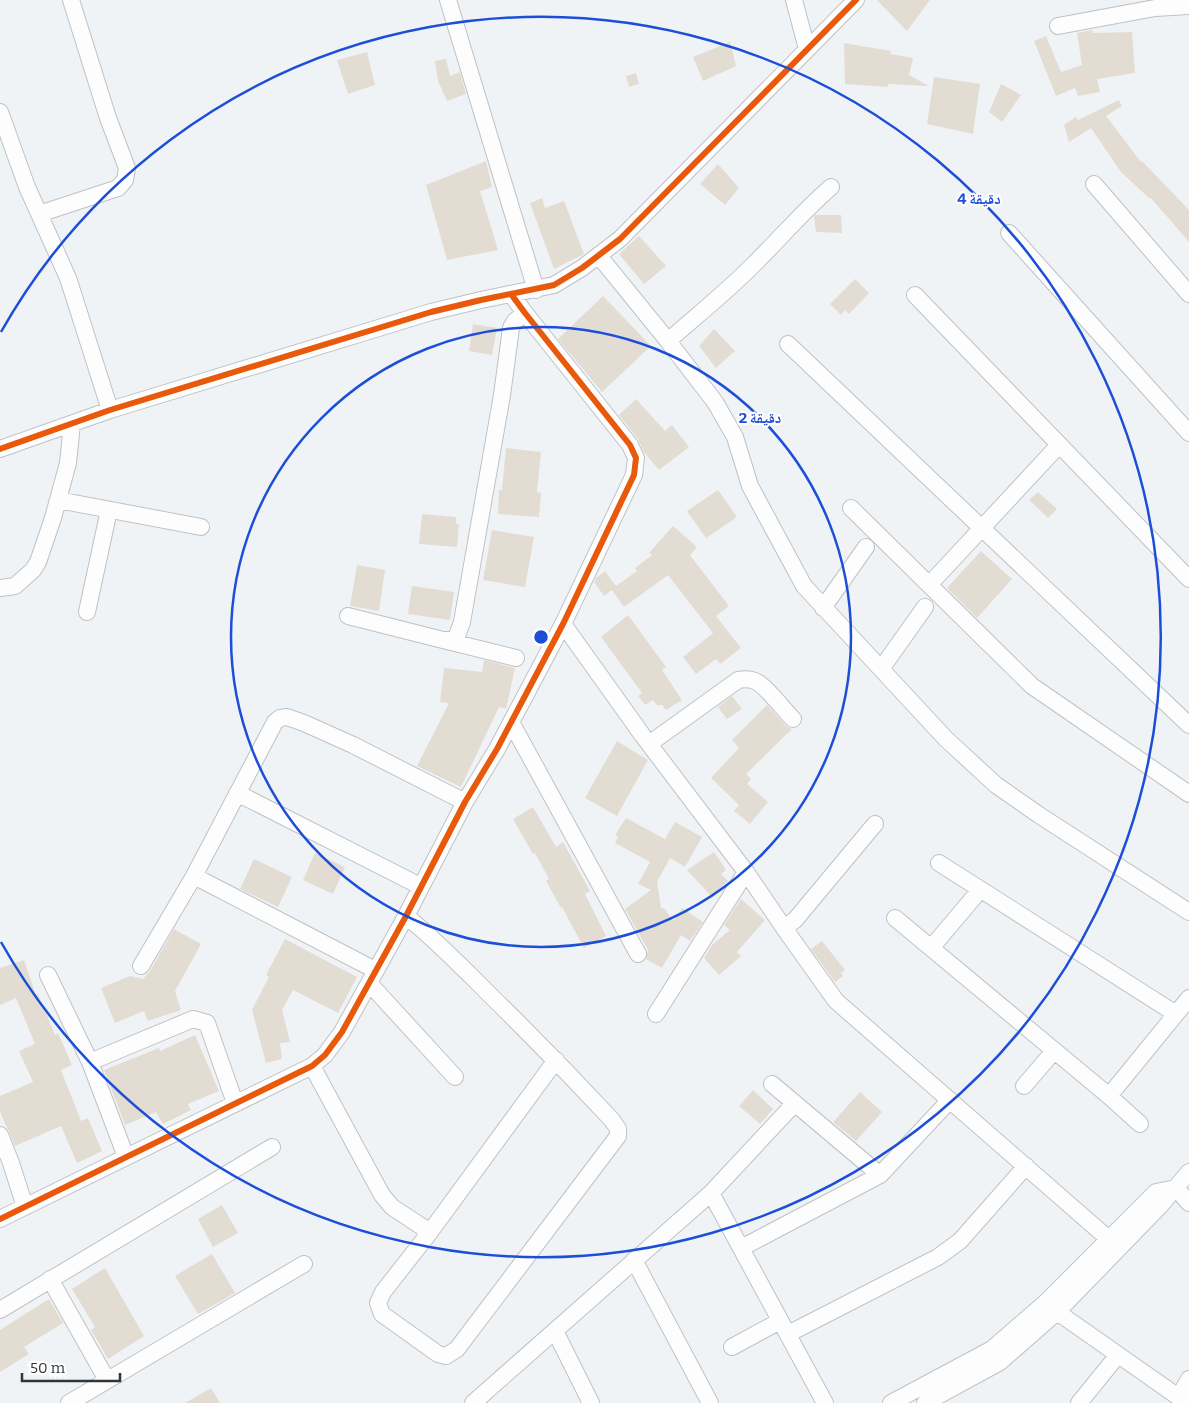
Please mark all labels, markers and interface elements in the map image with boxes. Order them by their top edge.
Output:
text: 4 دقيقة [957,190,1001,208]
text: 2 دقيقة [739,409,781,427]
centre of rings [532,628,550,646]
scale bar [22,1350,120,1382]
text: 50 m [30,1359,66,1377]

